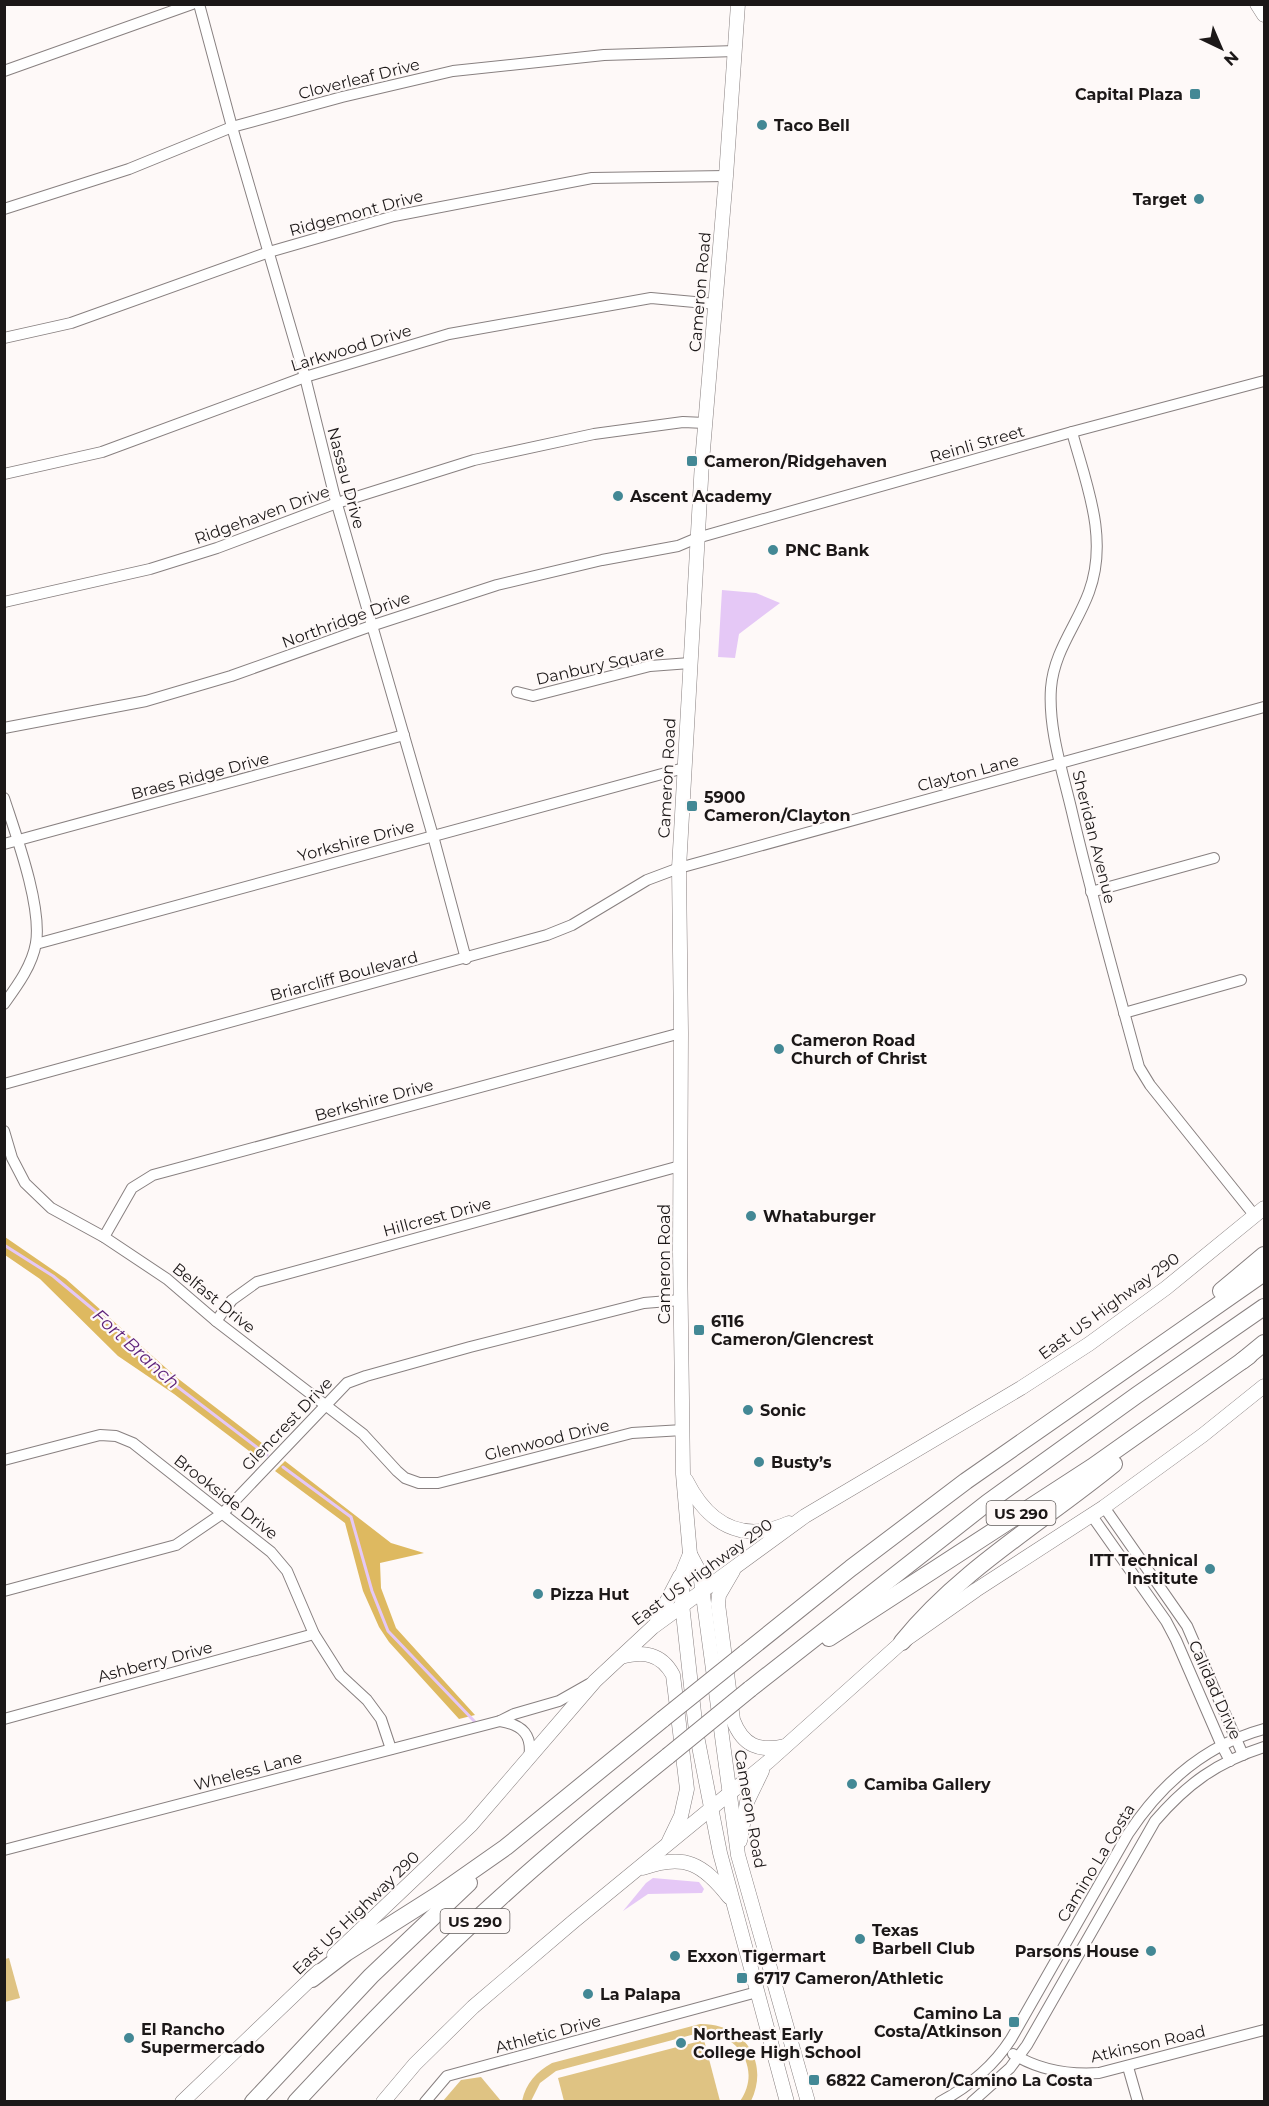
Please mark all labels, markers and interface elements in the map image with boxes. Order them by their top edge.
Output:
north arrow [1191,18,1251,78]
text: N [1220,47,1242,70]
street label: Cloverleaf Drive [296,55,422,103]
place label: Capital Plaza [1075,85,1183,104]
marker: Capital Plaza [1188,87,1202,101]
place label: Taco Bell [774,116,850,135]
marker: Taco Bell [755,118,769,132]
street label: Ridgemont Drive [287,186,425,240]
place label: Target [1133,190,1187,209]
marker: Target [1192,192,1206,206]
street label: Cameron Road [685,231,715,353]
street label: Larkwood Drive [288,321,414,375]
street label: Reinli Street [928,421,1027,467]
street label: Nassau Drive [323,425,369,531]
place label: Cameron/Ridgehaven [704,452,887,471]
marker: Cameron/Ridgehaven [685,454,699,468]
street label: Ridgehaven Drive [192,482,332,548]
place label: Ascent Academy [629,487,772,506]
marker: Ascent Academy [611,489,625,503]
place label: PNC Bank [785,541,870,560]
marker: PNC Bank [766,543,780,557]
street label: Northridge Drive [279,588,413,652]
street label: Danbury Square [534,641,666,689]
street label: Cameron Road [654,717,680,839]
street label: Braes Ridge Drive [129,748,271,804]
street label: Clayton Lane [915,750,1021,796]
street label: Sheridan Avenue [1068,768,1120,906]
place label: 5900 Cameron/Clayton [704,788,851,825]
marker: 5900 Cameron/Clayton [685,799,699,813]
street label: Yorkshire Drive [296,816,416,866]
street label: Briarcliff Boulevard [268,947,420,1005]
place label: Cameron Road Church of Christ [791,1031,927,1068]
marker: Cameron Road Church of Christ [772,1042,786,1056]
street label: Berkshire Drive [312,1075,436,1125]
street label: Hillcrest Drive [381,1193,493,1241]
street label: Cameron Road [655,1204,674,1324]
place label: Whataburger [763,1207,876,1226]
marker: Whataburger [744,1209,758,1223]
street label: East US Highway 290 [1035,1249,1183,1363]
street label: Belfast Drive [169,1259,259,1337]
water label: Fort Branch [88,1304,184,1394]
place label: 6116 Cameron/Glencrest [711,1312,874,1349]
marker: 6116 Cameron/Glencrest [692,1323,706,1337]
street label: Glencrest Drive [238,1373,336,1475]
place label: Sonic [760,1401,807,1420]
marker: Sonic [741,1403,755,1417]
street label: Glenwood Drive [483,1415,611,1465]
street label: Brookside Drive [170,1451,282,1543]
place label: Busty’s [771,1453,832,1472]
marker: Busty’s [752,1455,766,1469]
road number: US 290 [986,1501,1056,1525]
street label: East US Highway 290 [628,1515,776,1629]
place label: ITT Technical Institute [1089,1551,1198,1588]
marker: ITT Technical Institute [1203,1562,1217,1576]
place label: Pizza Hut [550,1585,629,1604]
marker: Pizza Hut [531,1587,545,1601]
street label: Calidad Drive [1185,1637,1245,1743]
street label: Ashberry Drive [96,1638,214,1686]
street label: Wheless Lane [192,1747,304,1795]
street label: Cameron Road [730,1748,770,1870]
place label: Camiba Gallery [864,1775,991,1794]
marker: Camiba Gallery [845,1777,859,1791]
street label: Camino La Costa [1053,1800,1139,1926]
street label: East US Highway 290 [288,1847,424,1979]
road number: US 290 [440,1909,510,1933]
place label: Texas Barbell Club [872,1921,975,1958]
marker: Texas Barbell Club [853,1932,867,1946]
place label: Parsons House [1015,1942,1139,1961]
marker: Parsons House [1144,1944,1158,1958]
place label: Exxon Tigermart [687,1947,826,1966]
marker: Exxon Tigermart [668,1949,682,1963]
place label: 6717 Cameron/Athletic [754,1969,944,1988]
marker: 6717 Cameron/Athletic [735,1971,749,1985]
place label: La Palapa [600,1985,681,2004]
marker: La Palapa [581,1987,595,2001]
place label: Camino La Costa/Atkinson [874,2004,1002,2041]
street label: Athletic Drive [493,2011,603,2057]
marker: Camino La Costa/Atkinson [1007,2015,1021,2029]
place label: El Rancho Supermercado [141,2020,265,2057]
street label: Atkinson Road [1089,2022,1207,2066]
place label: Northeast Early College High School [693,2025,861,2062]
marker: El Rancho Supermercado [122,2031,136,2045]
marker: Northeast Early College High School [674,2036,688,2050]
place label: 6822 Cameron/Camino La Costa [826,2071,1093,2090]
marker: 6822 Cameron/Camino La Costa [807,2073,821,2087]

